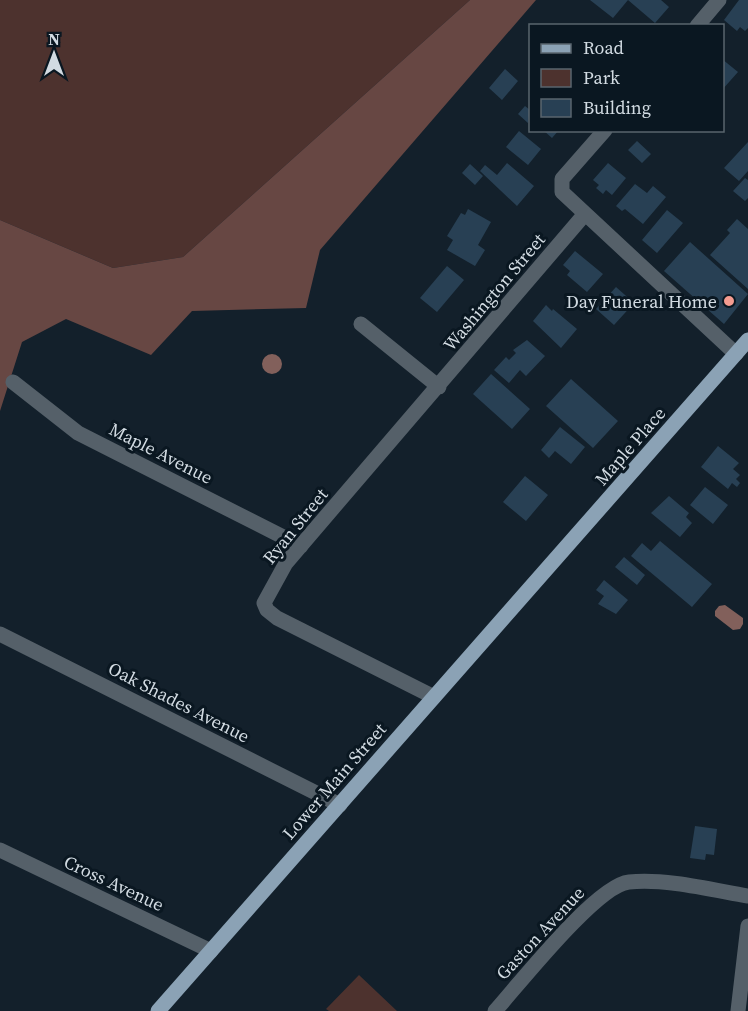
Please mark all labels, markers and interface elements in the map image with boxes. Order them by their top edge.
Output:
north arrow [24,24,84,84]
legend [529,24,724,132]
text: N [48,28,60,50]
text: Road [583,35,624,60]
text: Park [583,65,620,90]
text: Building [583,95,651,120]
street label: Washington Street [437,228,551,356]
place label: Day Funeral Home [566,289,717,314]
marker: Day Funeral Home [722,294,736,308]
street label: Maple Place [589,401,671,491]
street label: Maple Avenue [105,416,217,490]
street label: Ryan Street [257,483,333,569]
street label: Oak Shades Avenue [104,656,254,748]
street label: Lower Main Street [276,717,392,845]
street label: Cross Avenue [60,849,168,917]
street label: Gaston Avenue [490,881,590,985]

